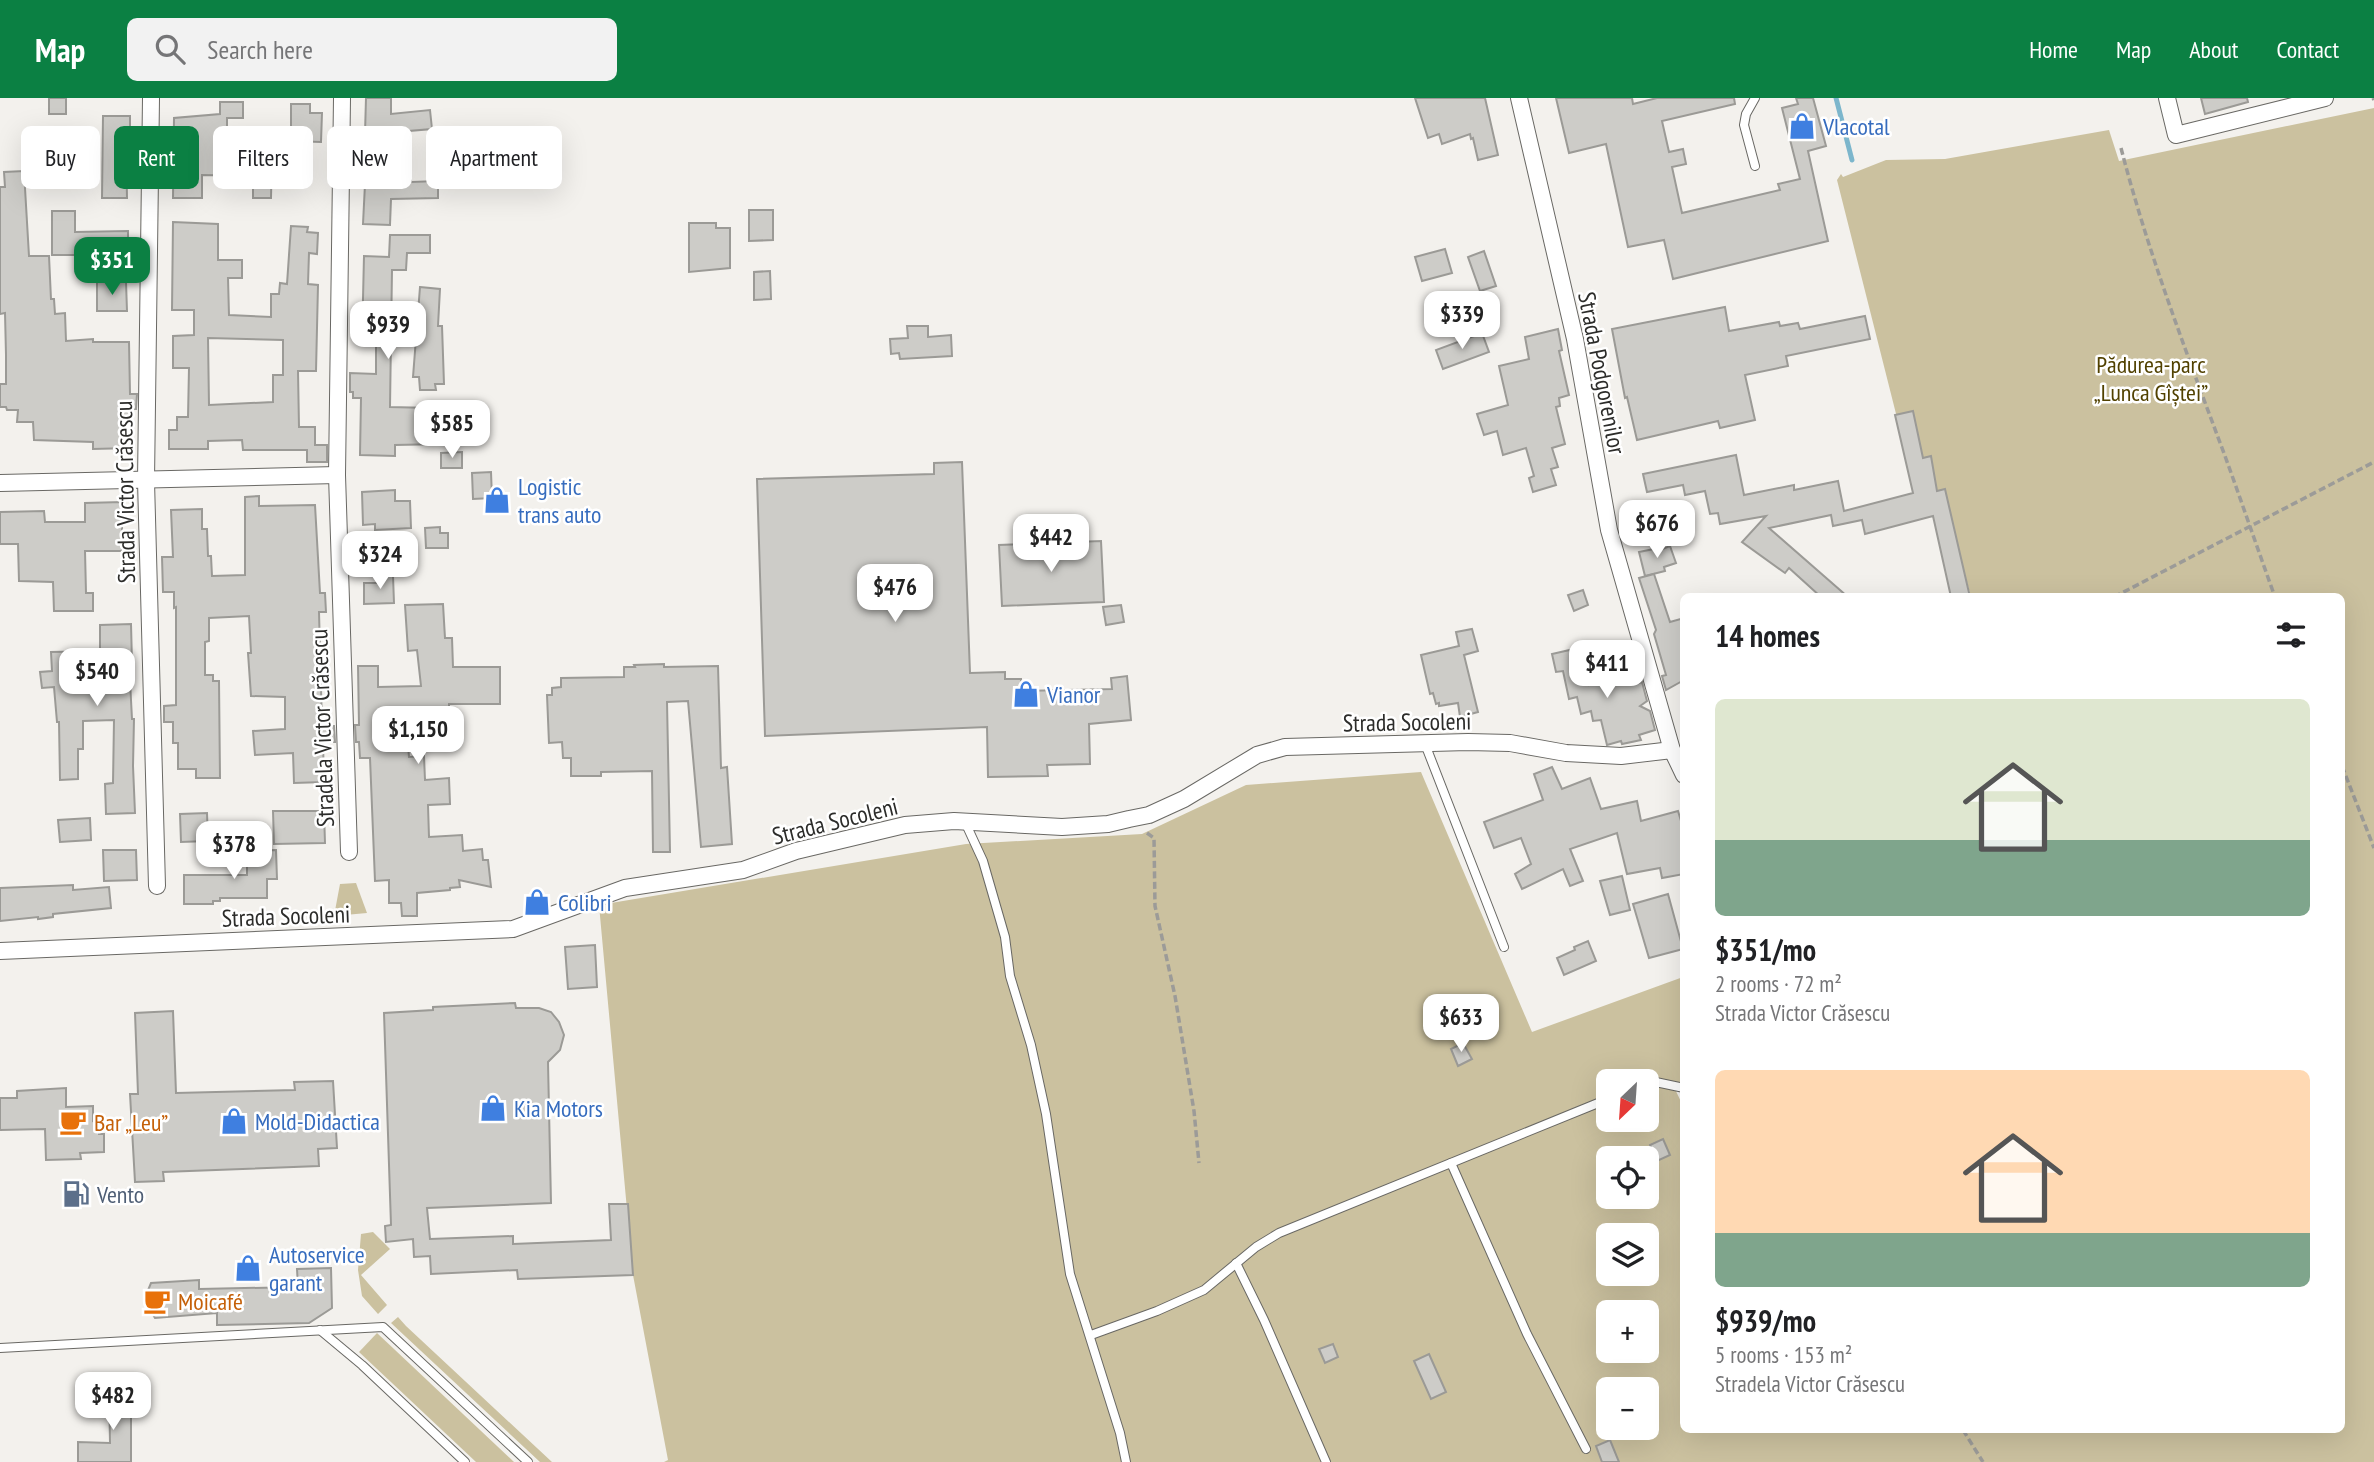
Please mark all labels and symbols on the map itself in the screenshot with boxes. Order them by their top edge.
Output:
shop icon: Vlacotal [1787,111,1817,141]
place label: Vlacotal [1822,111,1890,142]
pin: $351 [71,238,153,297]
street label: Strada Podgorenilor [1571,289,1633,457]
pin: $339 [1421,292,1503,351]
pin: $939 [347,302,429,361]
park label: Pădurea-parc „Lunca Gîștei” [2094,349,2208,408]
street label: Strada Victor Crăsescu [108,400,142,584]
pin: $585 [411,400,493,460]
place label: Logistic trans auto [518,471,601,530]
shop icon: Logistic trans auto [482,485,512,515]
pin: $676 [1616,500,1698,560]
pin: $442 [1010,514,1092,574]
pin: $324 [339,532,421,591]
pin: $476 [854,564,936,624]
street label: Stradela Victor Crăsescu [303,628,341,828]
pin: $411 [1566,640,1648,700]
pin: $540 [56,648,138,708]
shop icon: Vianor [1011,679,1041,709]
place label: Vianor [1046,679,1101,710]
street label: Strada Socoleni [1342,705,1472,739]
pin: $1,150 [361,706,475,766]
street label: Strada Socoleni [769,790,901,852]
pin: $378 [193,822,275,881]
shop icon: Colibri [522,887,552,917]
place label: Colibri [558,887,612,918]
street label: Strada Socoleni [221,898,351,934]
pin: $633 [1420,995,1502,1054]
north arrow [1596,1069,1659,1132]
shop icon: Kia Motors [478,1093,508,1123]
place label: Kia Motors [514,1093,603,1124]
shop icon: Mold-Didactica [219,1106,249,1136]
place label: Mold-Didactica [255,1106,380,1137]
cafe icon: Bar „Leu” [58,1107,88,1137]
place label: Bar „Leu” [94,1107,168,1138]
fuel station icon: Vento [61,1179,91,1209]
place label: Vento [96,1179,144,1210]
place label: Autoservice garant [269,1239,365,1298]
shop icon: Autoservice garant [233,1253,263,1283]
cafe icon: Moicafé [142,1286,172,1316]
place label: Moicafé [178,1286,243,1317]
pin: $482 [72,1372,154,1432]

